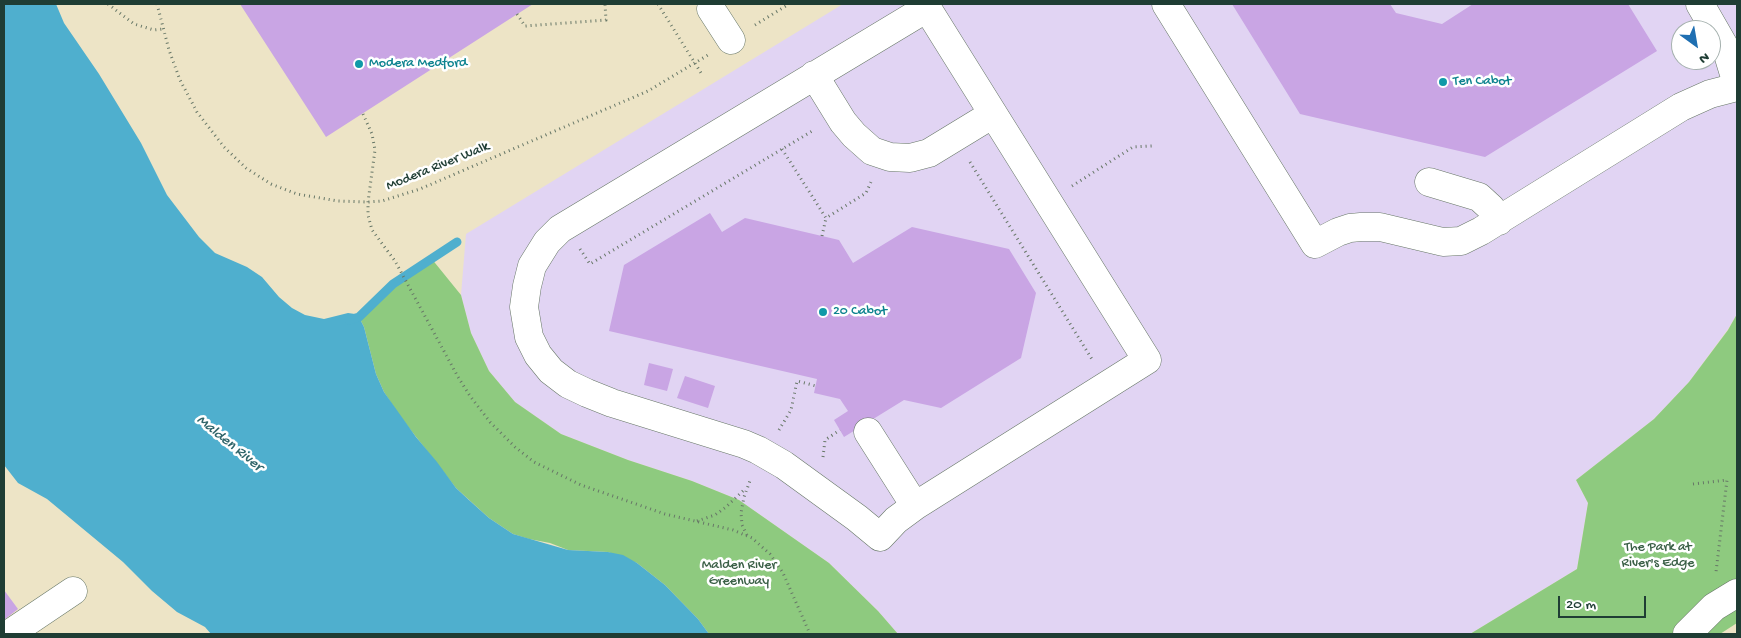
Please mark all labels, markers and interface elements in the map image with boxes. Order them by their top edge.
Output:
north arrow [1671,20,1721,70]
text: N [1695,48,1712,67]
place label: Modera Medford [369,56,467,72]
marker: Modera Medford [353,58,365,70]
place label: Ten Cabot [1453,74,1511,90]
marker: Ten Cabot [1437,76,1449,88]
street label: Modera River Walk [384,139,492,195]
place label: 20 Cabot [833,304,887,320]
marker: 20 Cabot [817,306,829,318]
water label: Malden River [192,412,266,476]
park label: The Park at River's Edge [1622,540,1694,572]
park label: Malden River Greenway [702,558,776,590]
scale bar [1561,586,1648,618]
text: 20 m [1566,596,1596,614]

